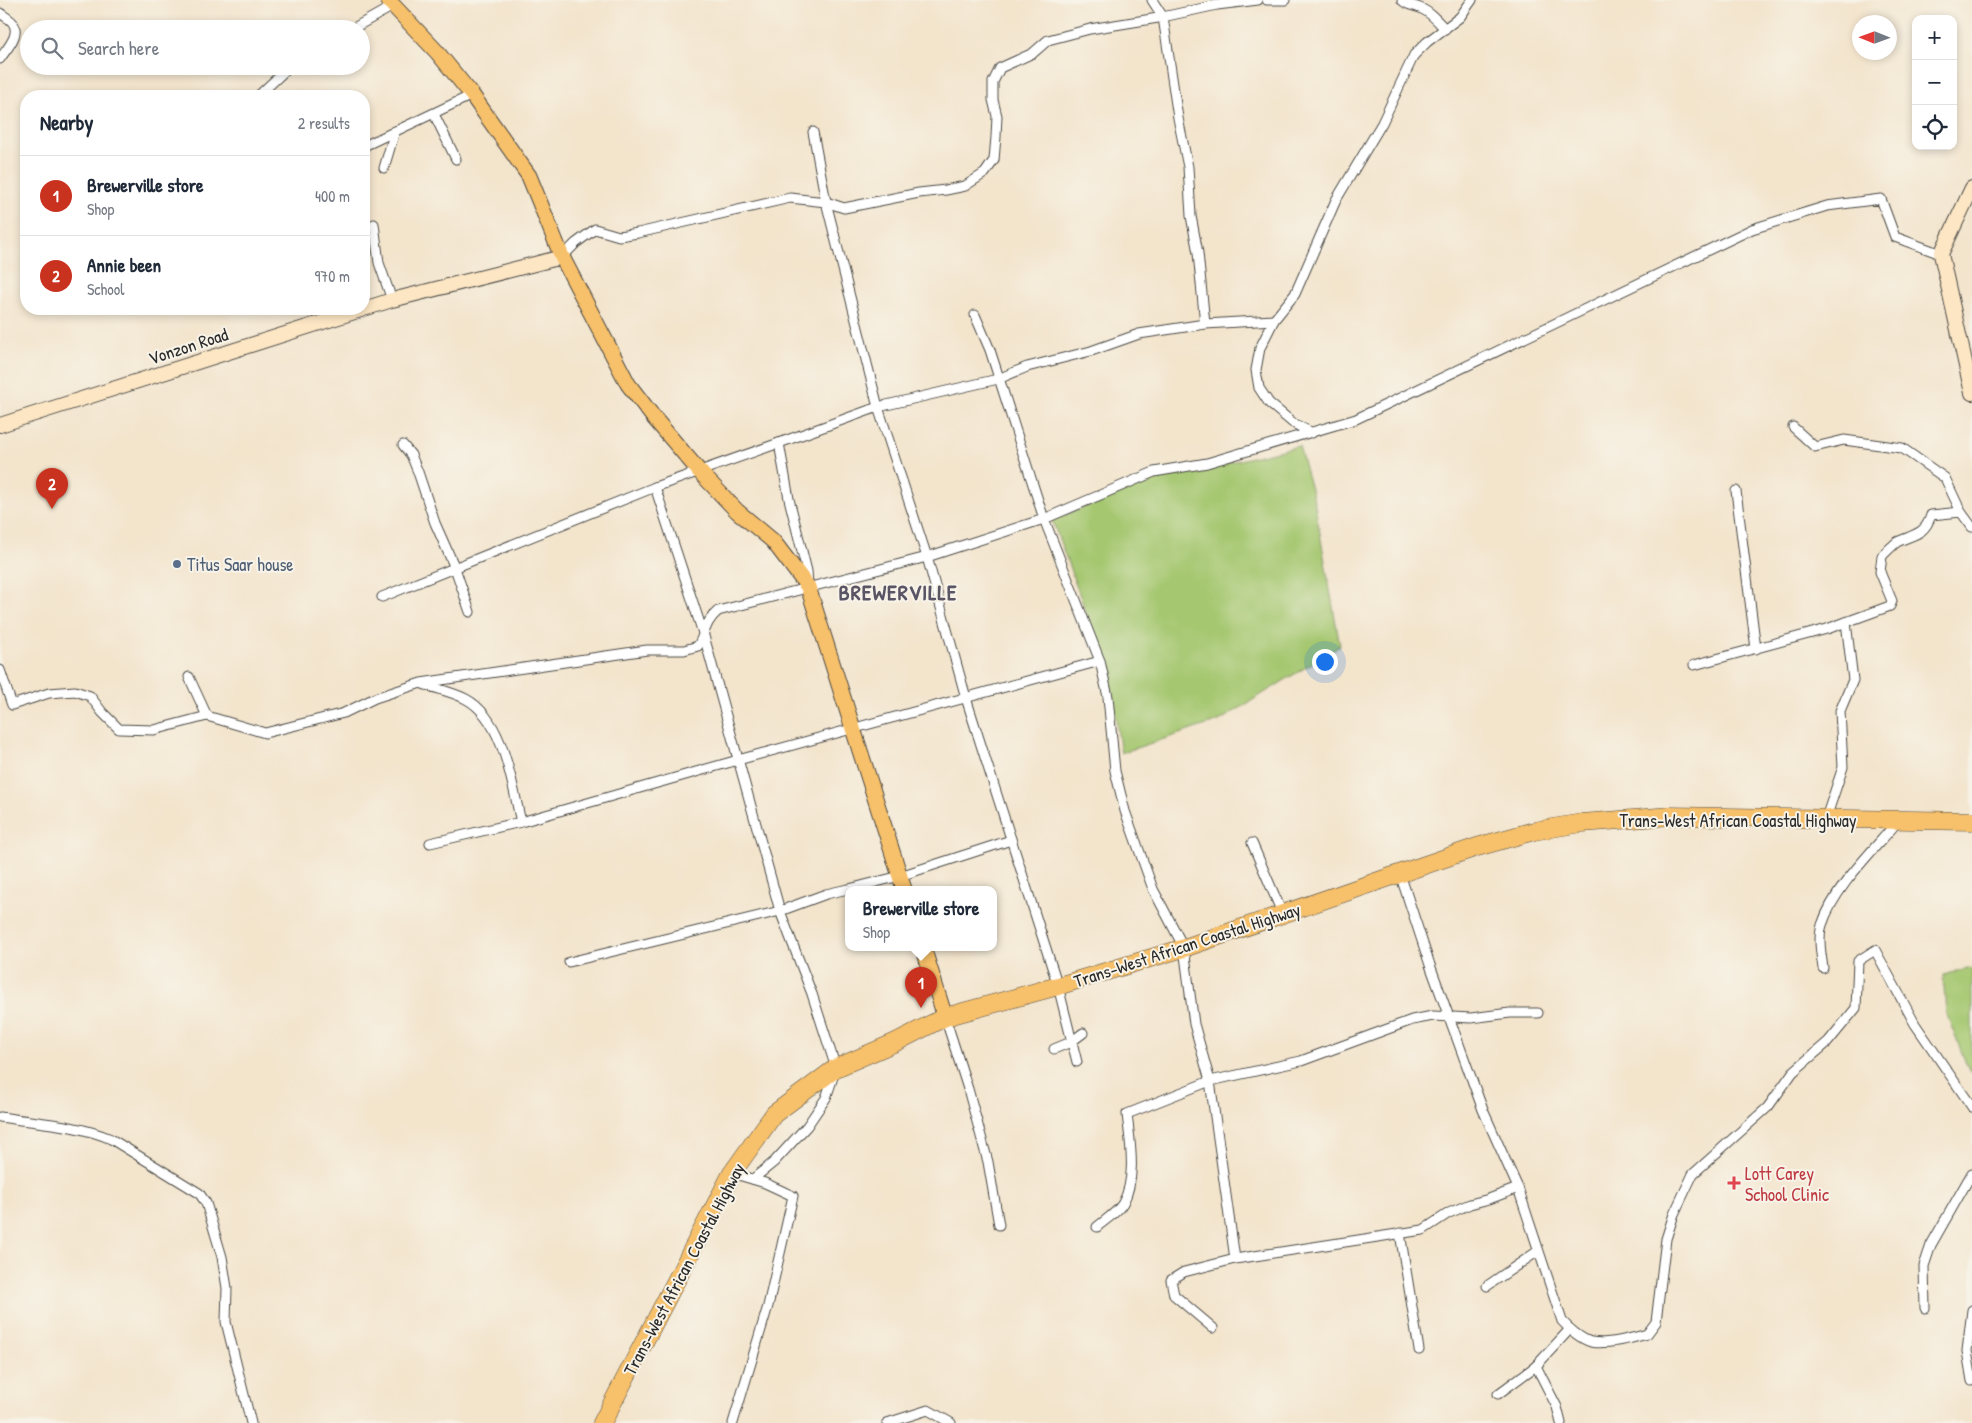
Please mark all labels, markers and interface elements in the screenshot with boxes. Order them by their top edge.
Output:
north arrow [1852,15,1897,60]
map controls [1912,15,1957,150]
button: + [1912,15,1957,60]
search box [20,20,370,75]
icon: search [38,34,66,62]
text: Search here [78,35,159,61]
button: − [1912,60,1957,105]
button: locate [1912,105,1957,150]
text: Nearby [40,108,93,137]
text: 2 results [298,112,350,134]
text: Brewerville store [87,172,204,198]
text: 1 [53,185,59,207]
text: 400 m [315,185,350,207]
text: Shop [87,198,114,220]
text: Annie been [87,252,161,278]
text: 2 [52,265,60,287]
text: 970 m [314,265,350,287]
text: School [87,278,124,300]
street label: Vonzon Road [145,321,231,371]
pin: 2 [36,468,68,509]
place label: Titus Saar house [187,552,293,577]
marker: Titus Saar house [171,558,183,570]
district label: BREWERVILLE [839,577,957,607]
your location [1312,649,1338,675]
street label: Trans-West African Coastal Highway [1619,808,1857,833]
popup [845,886,997,951]
text: Brewerville store [863,895,979,921]
street label: Trans-West African Coastal Highway [1070,896,1304,994]
text: Shop [863,921,890,943]
pin: 1 [905,967,937,1008]
street label: Trans-West African Coastal Highway [617,1158,751,1380]
place label: Lott Carey School Clinic [1745,1161,1829,1207]
marker: Lott Carey School Clinic [1727,1176,1741,1190]

